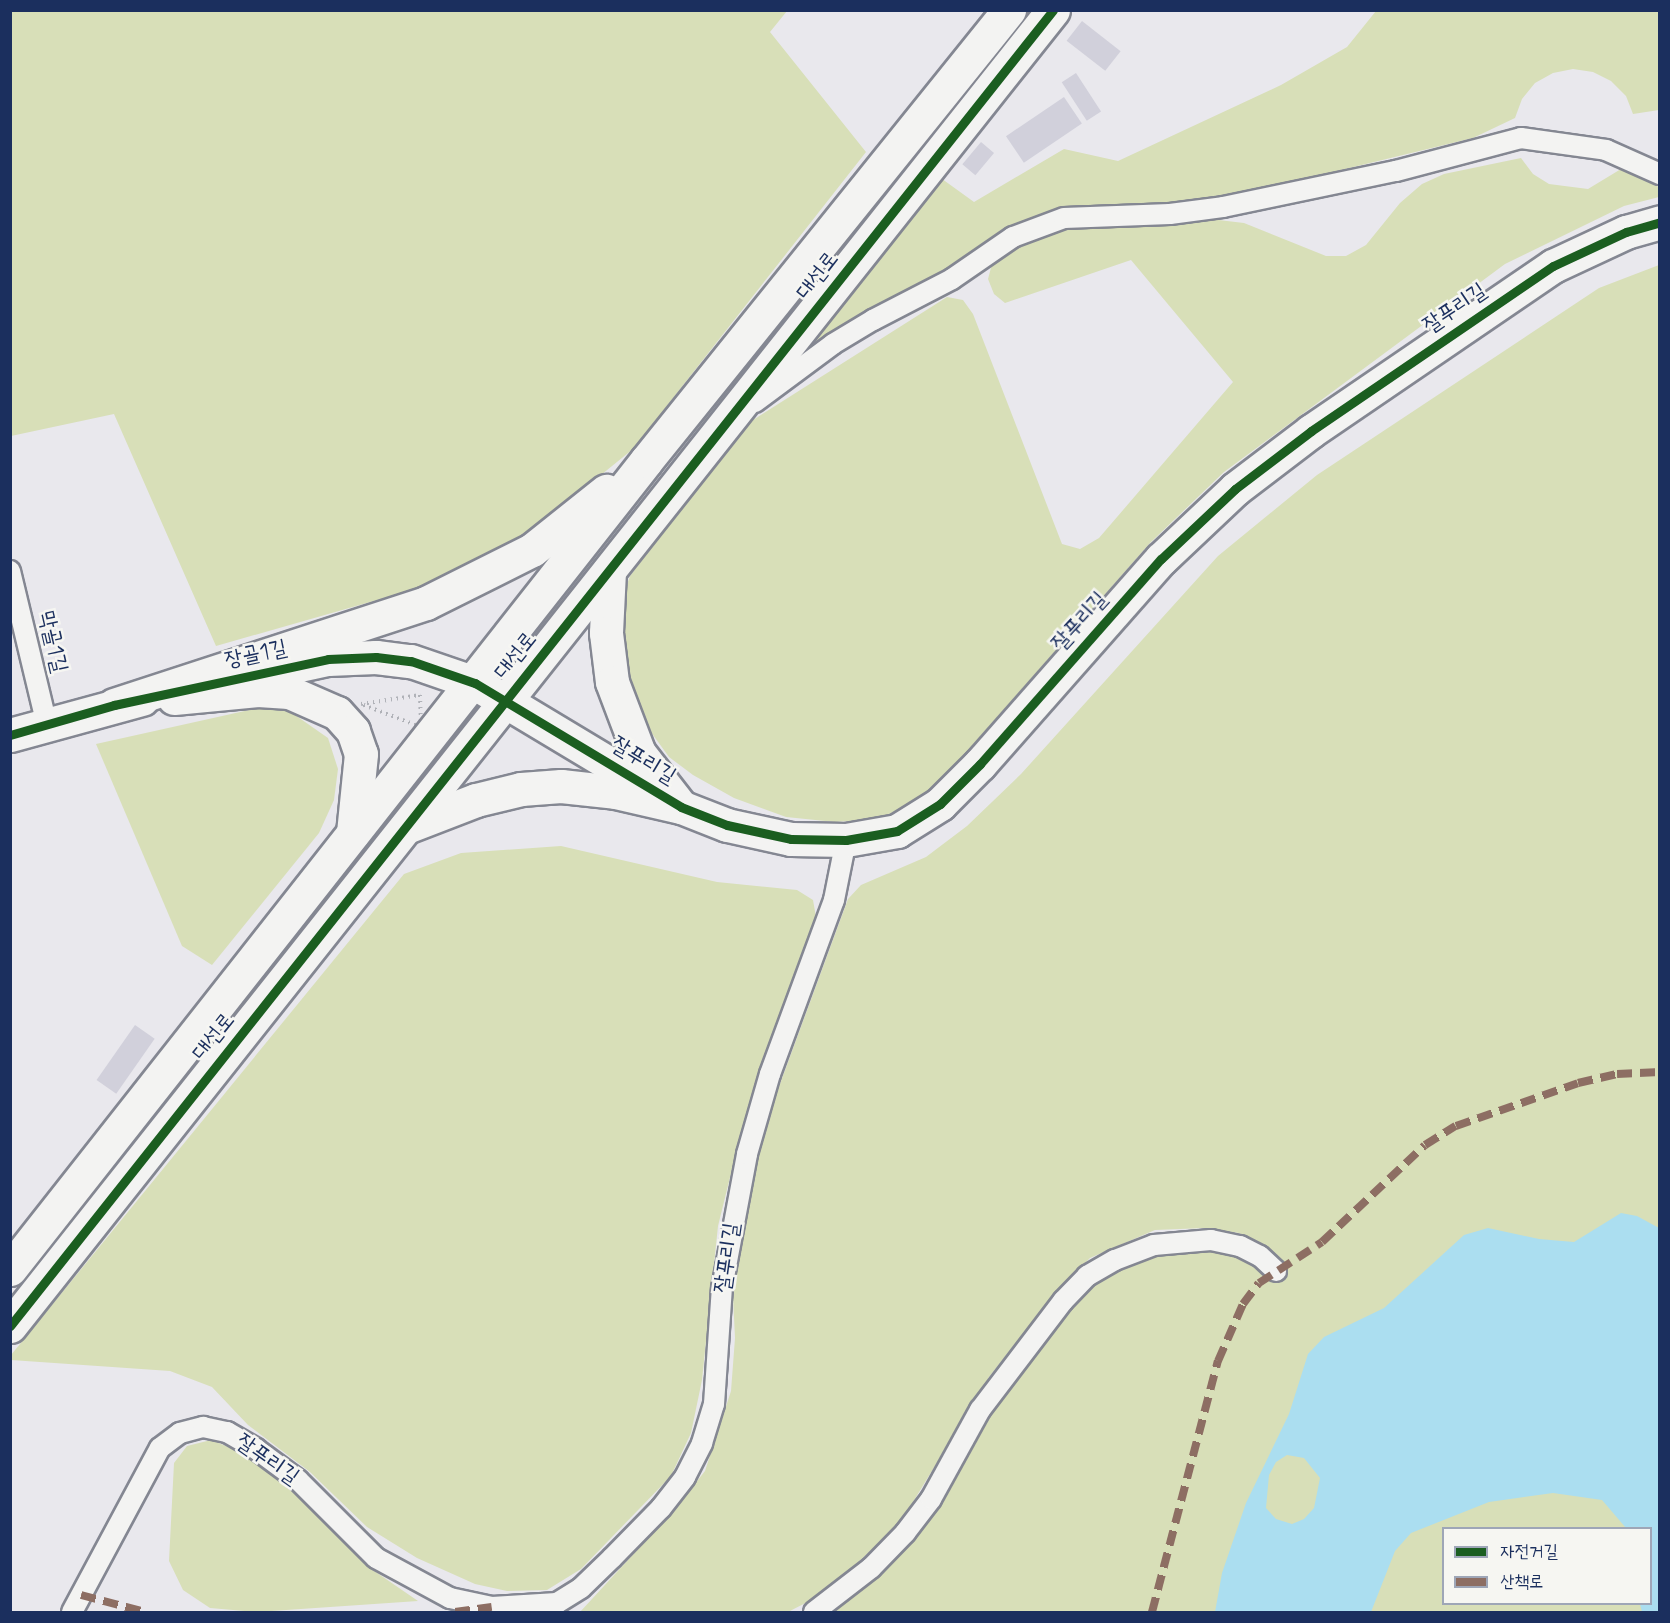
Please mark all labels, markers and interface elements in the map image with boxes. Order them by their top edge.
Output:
street label: 대선로 [791,247,845,305]
street label: 잘푸리길 [1418,278,1492,340]
street label: 잘푸리길 [1046,587,1114,657]
street label: 막골1길 [32,608,72,676]
street label: 대선로 [489,627,543,685]
street label: 장골1길 [222,636,290,674]
street label: 잘푸리길 [606,731,680,791]
street label: 대선로 [187,1008,241,1066]
street label: 잘푸리길 [710,1221,746,1295]
street label: 잘푸리길 [230,1429,304,1491]
legend [1442,1527,1652,1605]
text: 자전거길 [1500,1540,1558,1564]
text: 산책로 [1500,1570,1543,1594]

